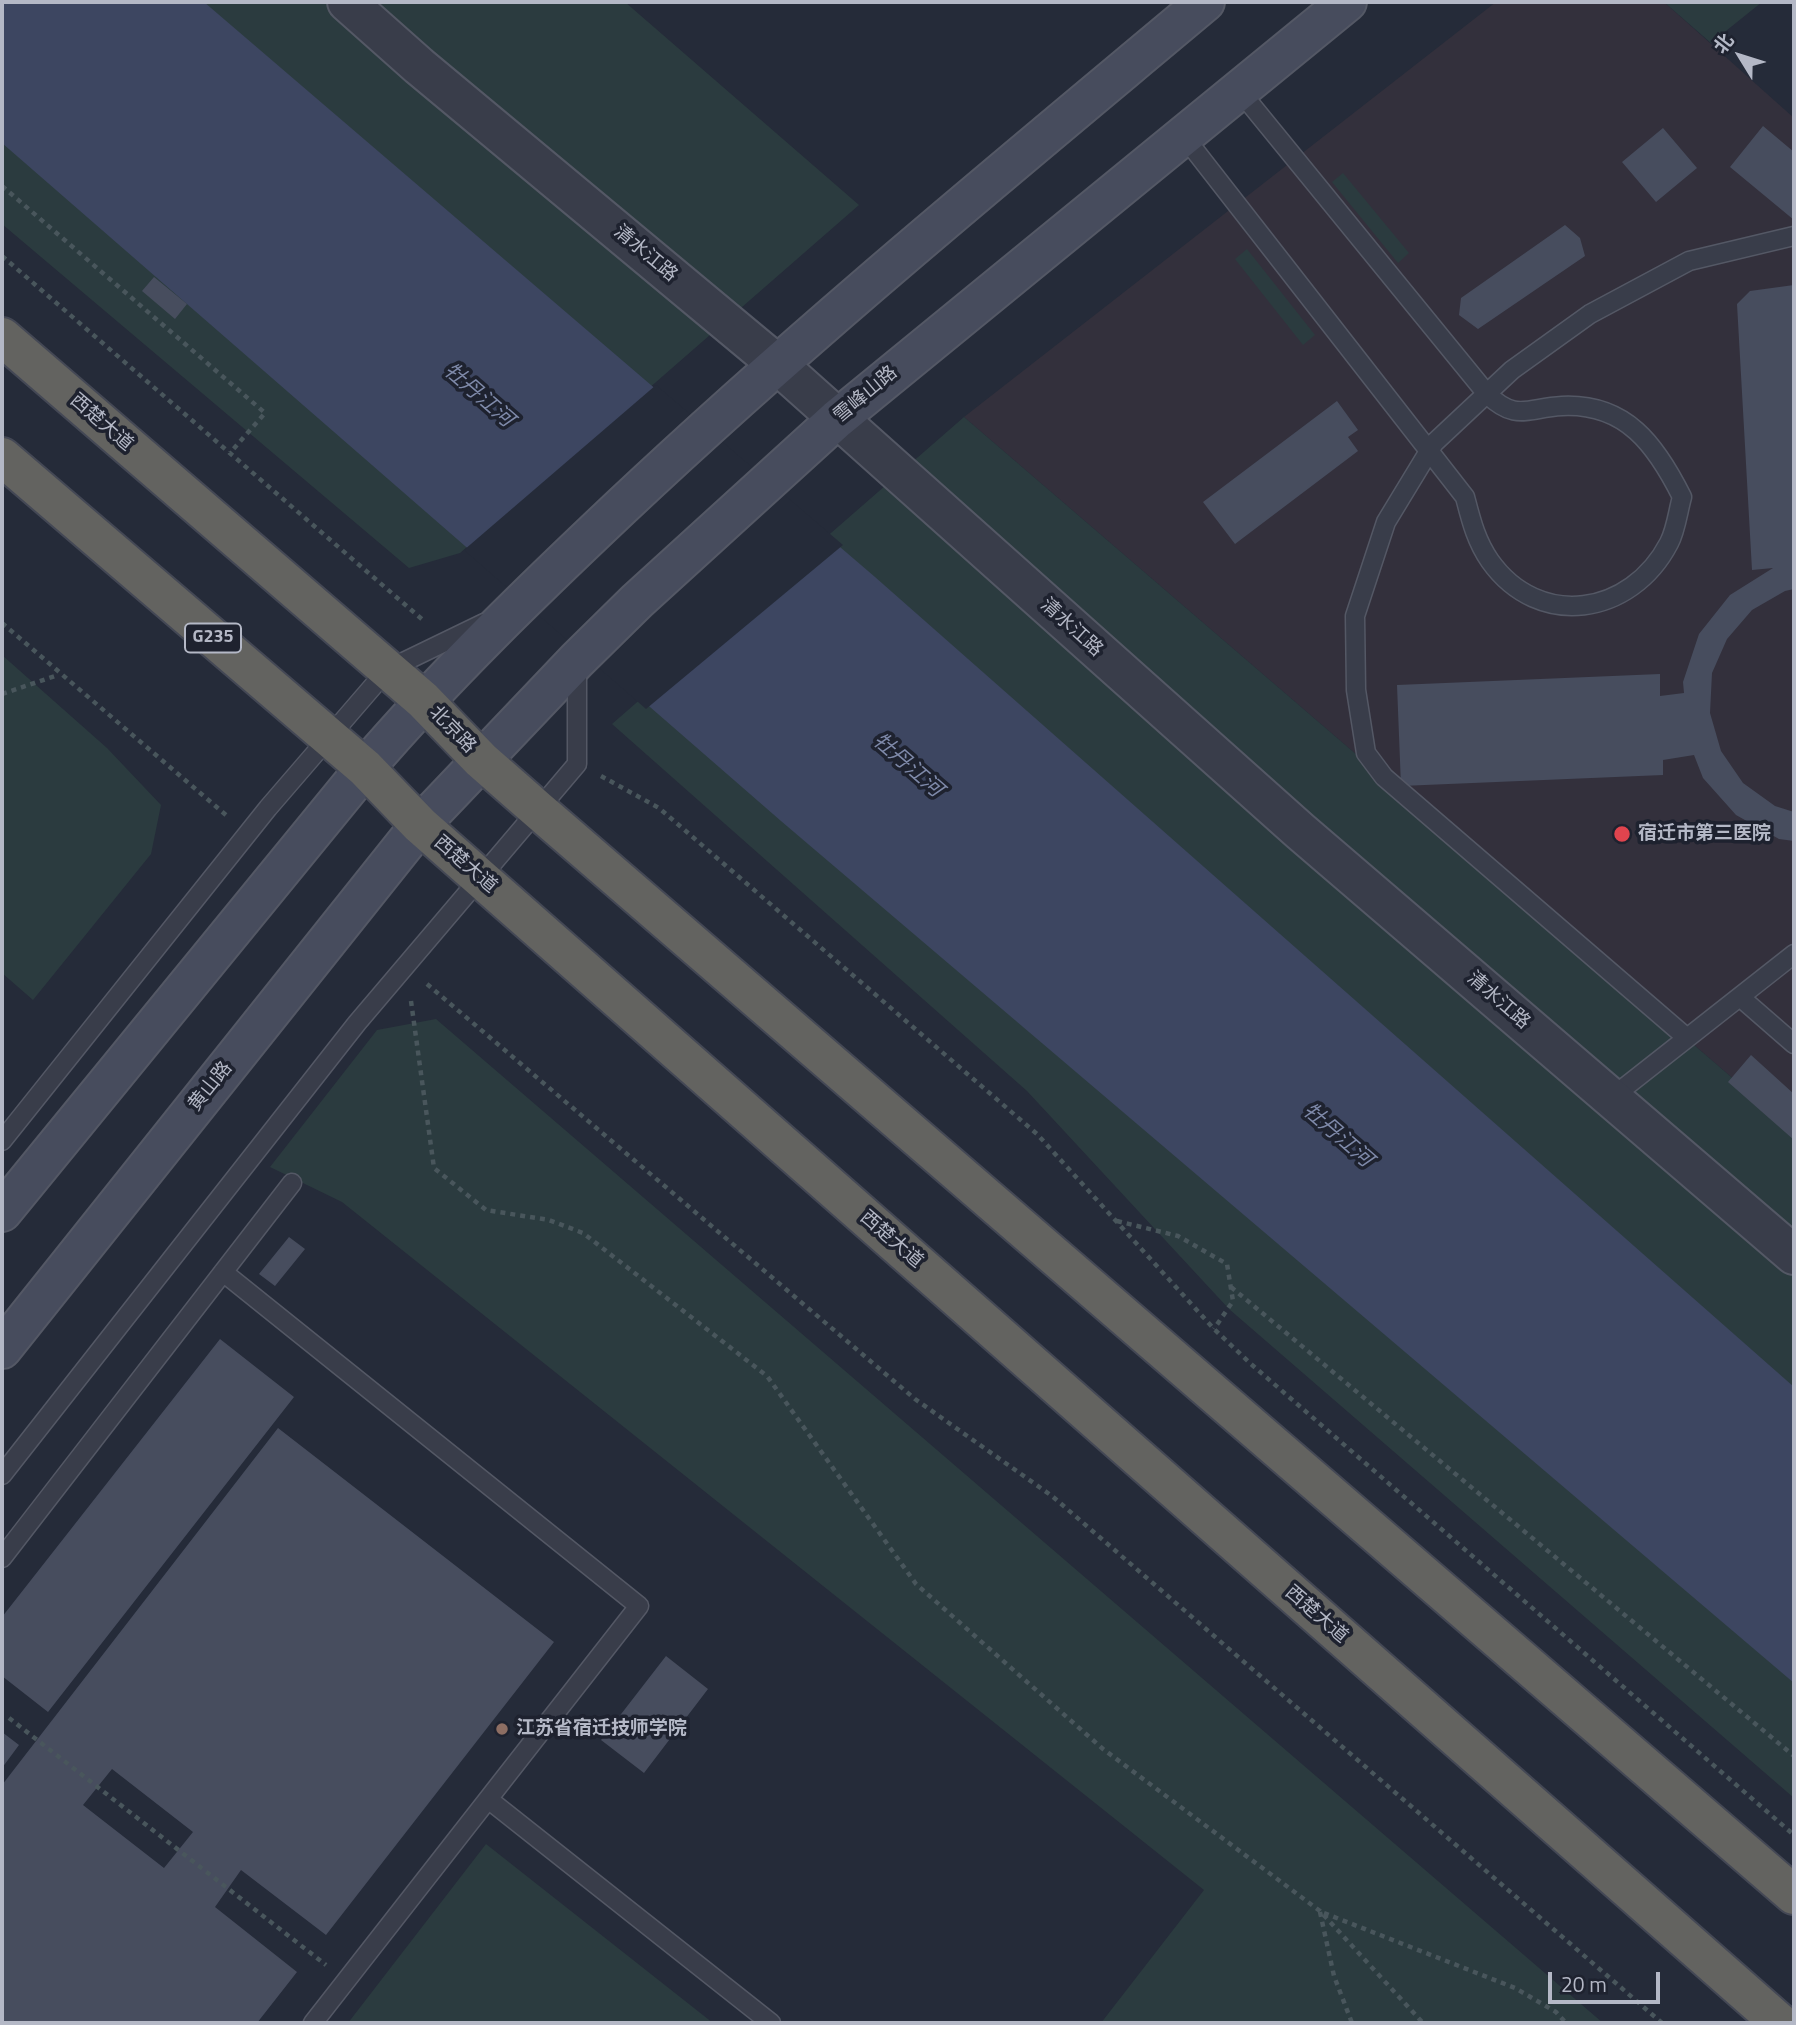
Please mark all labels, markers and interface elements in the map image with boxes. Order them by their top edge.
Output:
north arrow [1705,21,1775,91]
text: 北 [1706,26,1740,59]
street label: 清水江路 [609,221,681,287]
water label: 牡丹江河 [438,359,518,433]
street label: 雪峰山路 [830,362,902,428]
street label: 西楚大道 [65,389,137,457]
street label: 清水江路 [1035,594,1107,662]
road number: G235 [185,624,241,652]
street label: 北京路 [424,702,480,758]
water label: 牡丹江河 [867,729,947,803]
place label: 宿迁市第三医院 [1638,823,1771,845]
marker: 宿迁市第三医院 [1612,824,1632,844]
street label: 西楚大道 [429,831,501,899]
street label: 清水江路 [1462,967,1534,1035]
street label: 黄山路 [184,1058,238,1116]
water label: 牡丹江河 [1297,1099,1377,1173]
street label: 西楚大道 [855,1206,927,1274]
street label: 西楚大道 [1280,1581,1352,1649]
place label: 江苏省宿迁技师学院 [516,1718,687,1740]
marker: 江苏省宿迁技师学院 [494,1721,510,1737]
scale bar [1551,1958,1663,2002]
text: 20 m [1561,1968,1607,2000]

